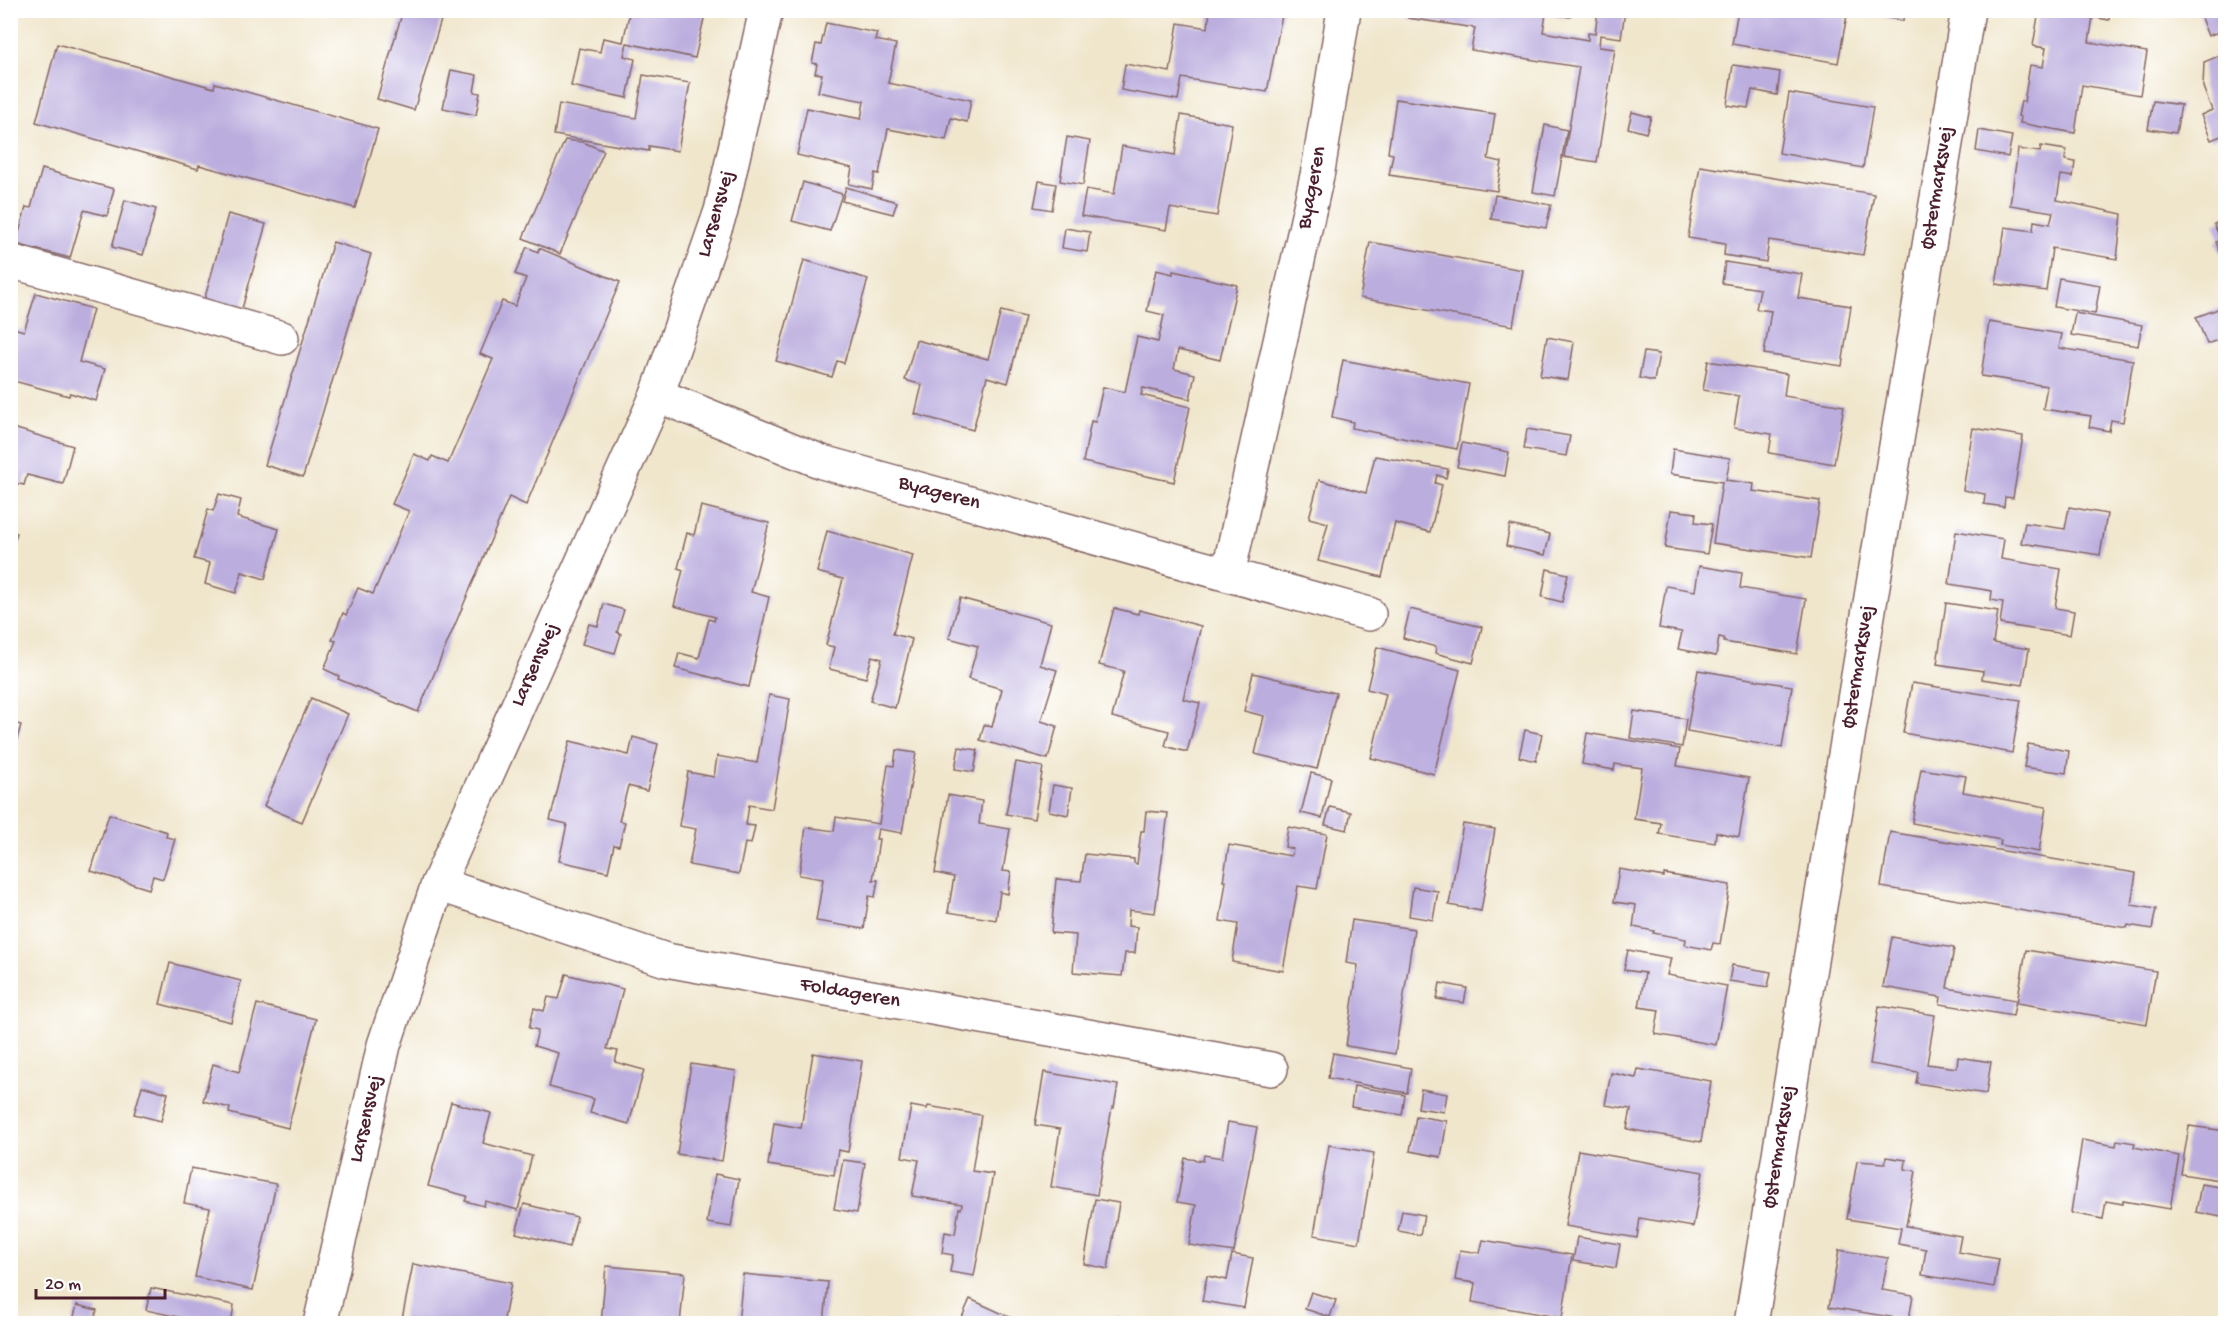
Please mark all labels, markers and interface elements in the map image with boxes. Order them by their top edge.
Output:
street label: Østermarksvej [1916,125,1960,251]
street label: Byageren [1293,144,1333,232]
street label: Larsensvej [693,168,741,260]
street label: Byageren [894,471,983,517]
street label: Østermarksvej [1837,604,1881,730]
street label: Larsensvej [506,619,566,711]
street label: Foldageren [797,973,902,1015]
street label: Larsensvej [345,1073,389,1165]
street label: Østermarksvej [1758,1084,1802,1210]
scale bar [36,1262,165,1300]
text: 20 m [45,1275,81,1296]

